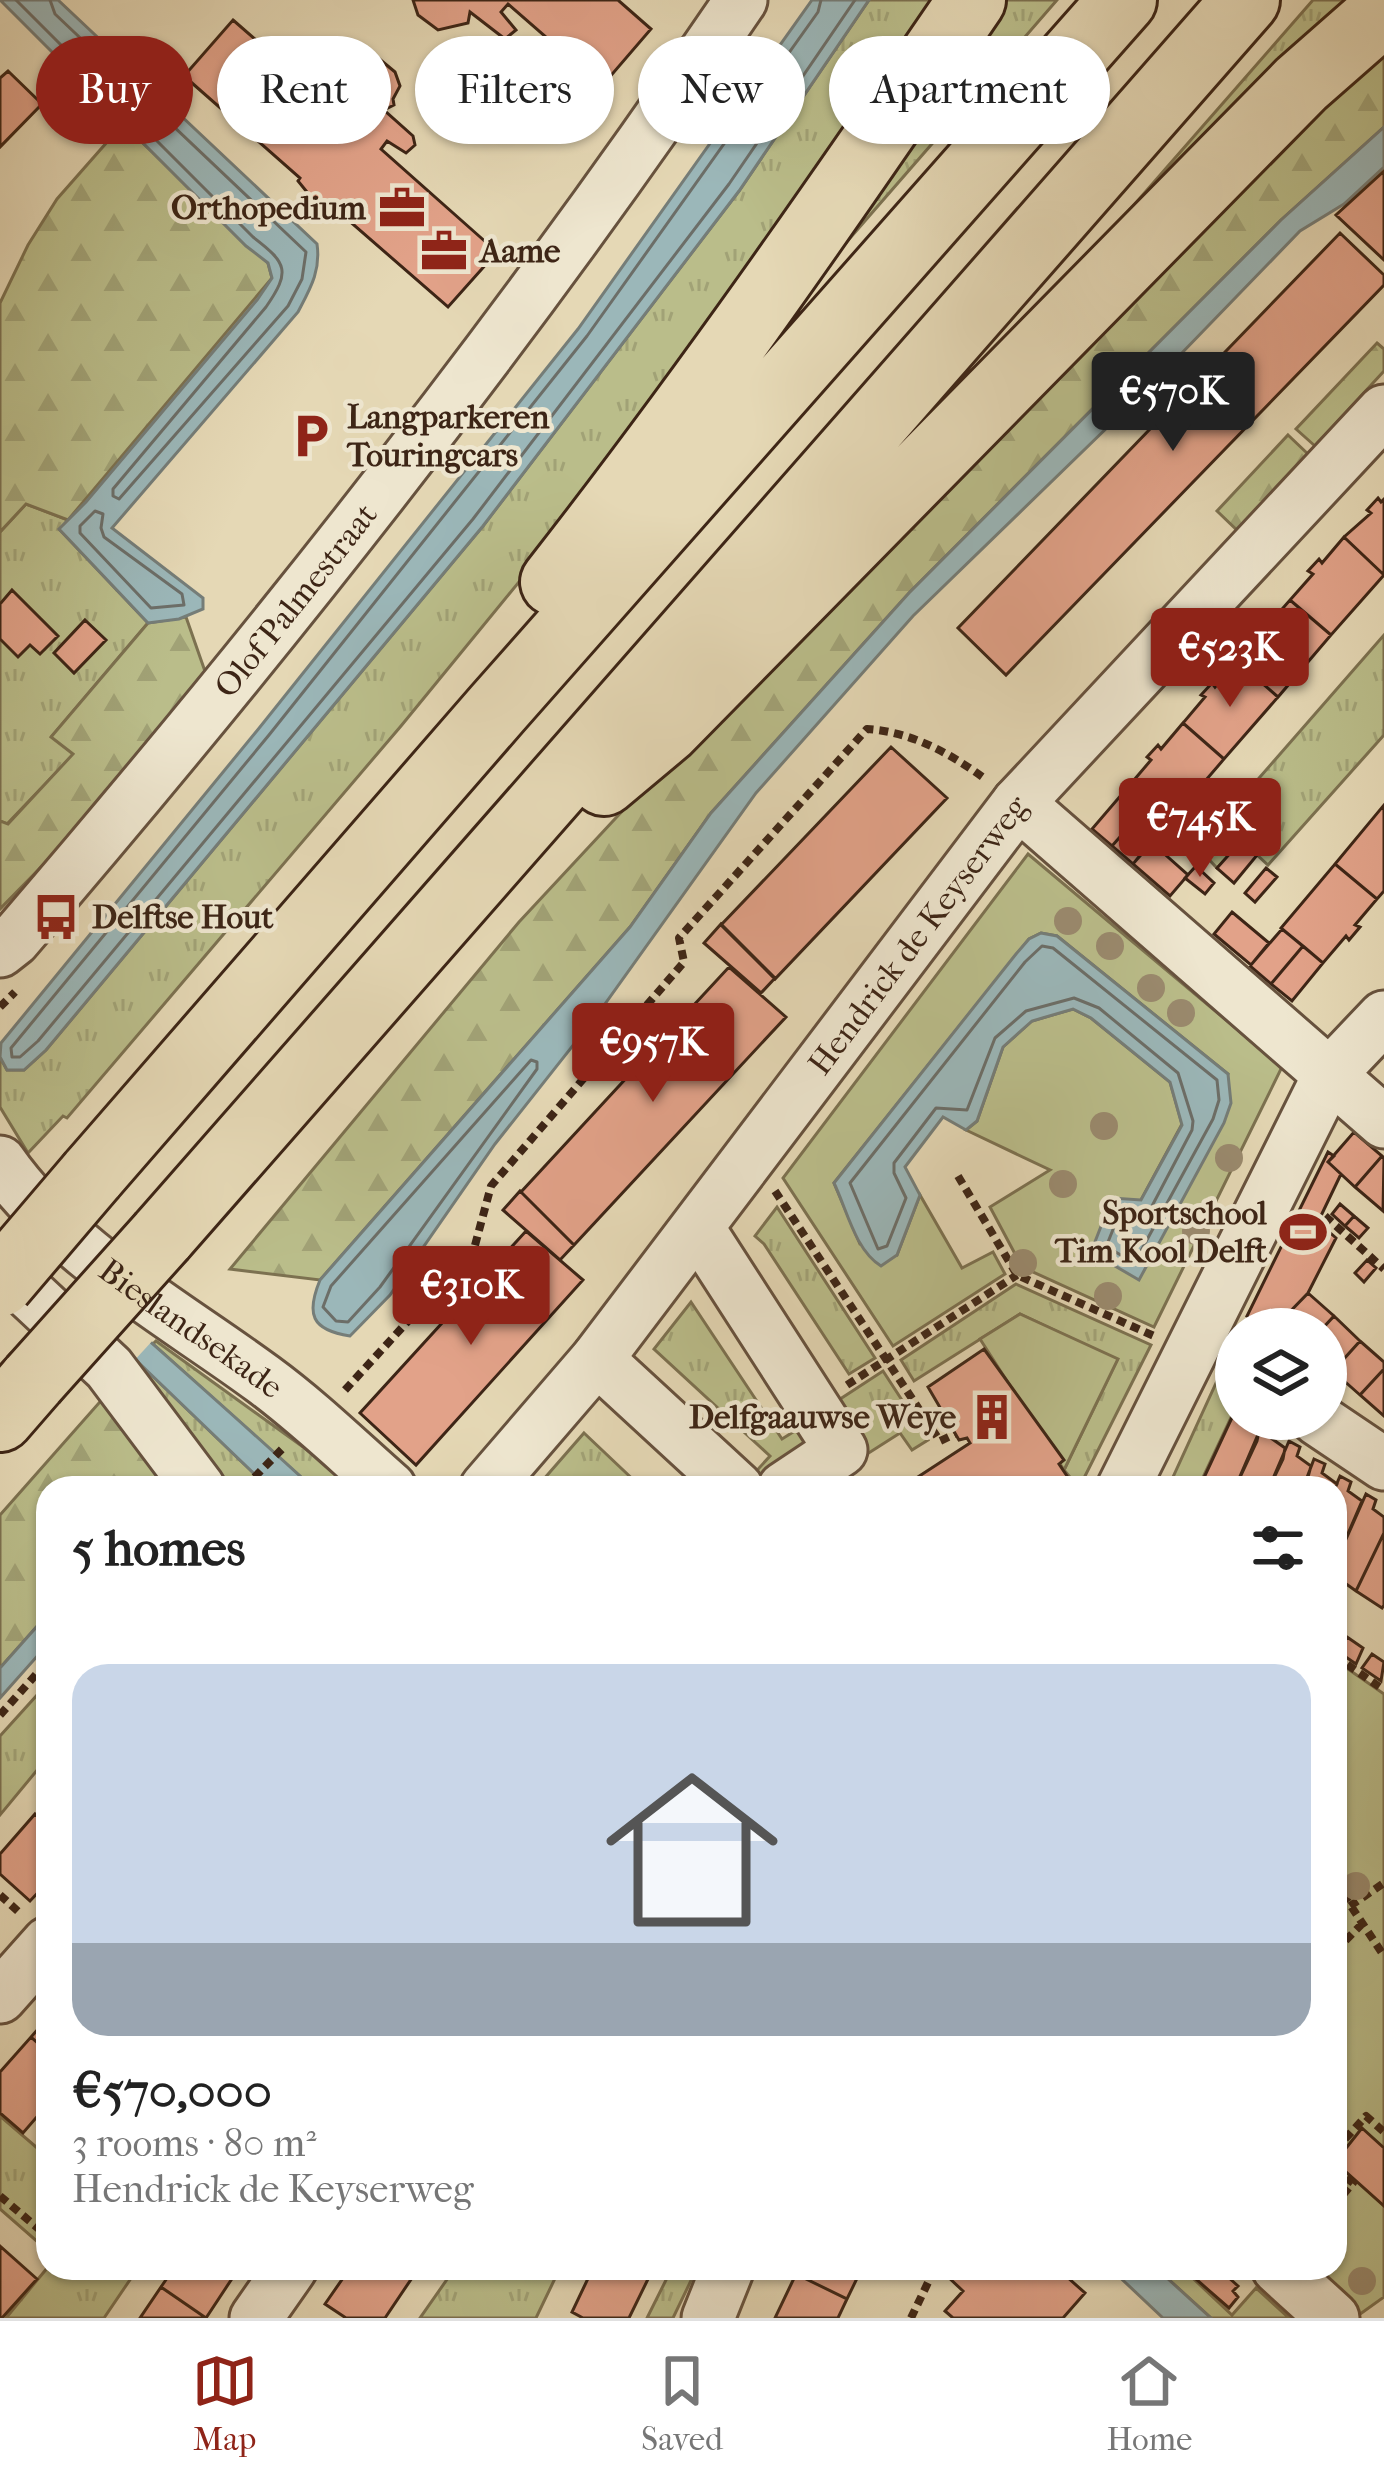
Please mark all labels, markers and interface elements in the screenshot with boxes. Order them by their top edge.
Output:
chip: Buy [36,36,193,144]
chip: Rent [217,36,391,144]
chip: Filters [415,36,614,144]
chip: New [638,36,805,144]
chip: Apartment [829,36,1110,144]
office icon: Orthopedium [377,183,427,233]
place label: Orthopedium [171,189,367,228]
office icon: Aame [419,226,469,276]
place label: Aame [478,232,561,271]
pin: €570K [1089,352,1257,454]
text: €570K [1119,368,1227,414]
place label: Langparkeren Touringcars [346,398,550,475]
parking icon: Langparkeren Touringcars [286,411,336,461]
street label: Olof Palmestraat [206,495,385,705]
pin: €523K [1146,608,1314,710]
text: €523K [1178,624,1282,670]
pin: €745K [1116,778,1284,880]
street label: Hendrick de Keyserweg [800,787,1036,1082]
text: €745K [1146,794,1254,840]
bus stop icon: Delftse Hout [31,892,81,942]
place label: Delftse Hout [92,898,274,937]
pin: €957K [569,1003,737,1105]
text: €957K [599,1019,707,1065]
place label: Sportschool Tim Kool Delft [1054,1194,1268,1271]
sports icon: Sportschool Tim Kool Delft [1278,1207,1328,1257]
pin: €310K [387,1246,555,1348]
street label: Bieslandsekade [91,1251,291,1407]
text: €310K [420,1262,522,1308]
map controls [1215,1308,1347,1440]
button: layers [1215,1308,1347,1440]
building icon: Delfgaauwse Weye [967,1392,1017,1442]
place label: Delfgaauwse Weye [689,1398,957,1437]
icon: filters [1245,1515,1311,1581]
text: 5 homes [72,1518,245,1578]
icon: home [584,1742,800,1958]
text: €570,000 [72,2060,272,2120]
text: 3 rooms · 80 m² [72,2120,316,2166]
text: Hendrick de Keyserweg [72,2166,474,2212]
tab: Map [192,2348,258,2459]
tab: Saved [641,2348,723,2459]
tab: Home [1106,2348,1192,2459]

